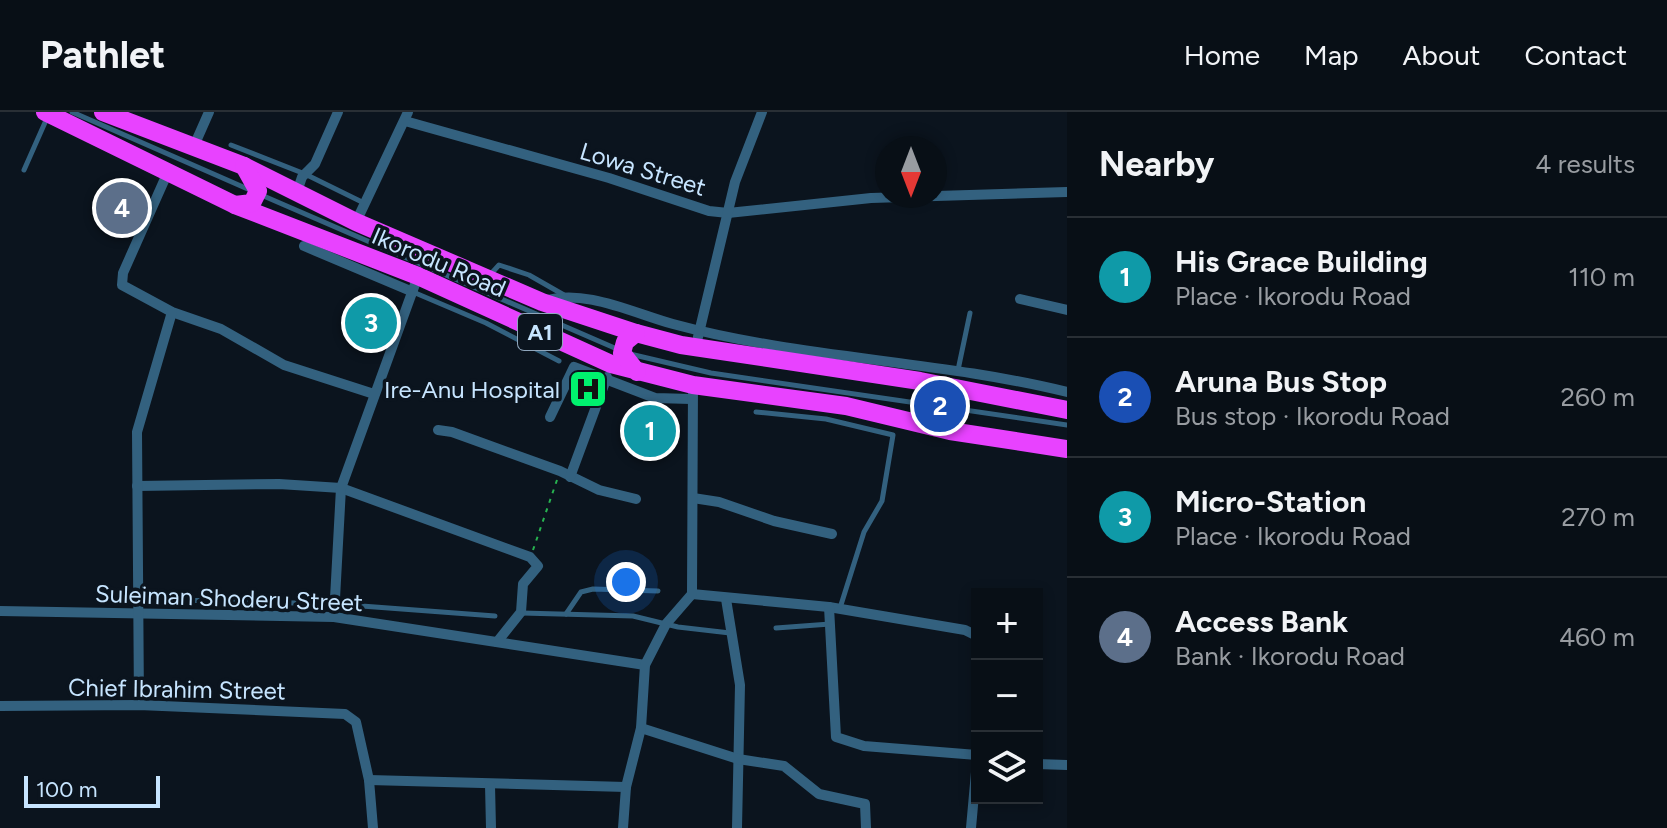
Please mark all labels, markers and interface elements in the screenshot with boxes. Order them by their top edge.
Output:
text: Pathlet [40,32,165,78]
text: Home [1184,38,1260,72]
text: Map [1304,38,1359,72]
text: About [1403,38,1480,72]
text: Contact [1524,38,1627,72]
street label: Lowa Street [577,136,709,202]
north arrow [875,136,947,208]
text: Nearby [1099,144,1214,185]
text: 4 results [1535,148,1635,180]
pin: 4 [96,178,148,238]
street label: Ikorodu Road [368,221,510,303]
text: His Grace Building [1175,243,1428,280]
text: 1 [1120,261,1130,293]
text: 110 m [1568,261,1635,293]
text: Place · Ikorodu Road [1175,280,1411,312]
pin: 3 [345,293,397,353]
road number: A1 [518,314,562,350]
text: Aruna Bus Stop [1175,363,1387,400]
hospital icon: Ire-Anu Hospital [567,368,609,410]
place label: Ire-Anu Hospital [384,375,560,404]
pin: 2 [914,376,966,436]
text: 2 [1117,381,1133,413]
text: 260 m [1561,381,1635,413]
text: Bus stop · Ikorodu Road [1175,400,1450,432]
pin: 1 [624,401,676,461]
text: Micro-Station [1175,483,1366,520]
text: 3 [1118,501,1132,533]
text: 270 m [1561,501,1635,533]
text: Place · Ikorodu Road [1175,520,1411,552]
your location [606,562,646,602]
street label: Suleiman Shoderu Street [95,579,363,617]
map controls [971,588,1043,804]
button: + [971,588,1043,660]
text: Access Bank [1175,603,1348,640]
text: 4 [1117,621,1133,653]
text: 460 m [1559,621,1635,653]
text: Bank · Ikorodu Road [1175,640,1405,672]
button: − [971,660,1043,732]
street label: Chief Ibrahim Street [68,673,286,705]
button: layers [971,732,1043,804]
scale bar [24,772,160,808]
text: 100 m [36,776,97,803]

